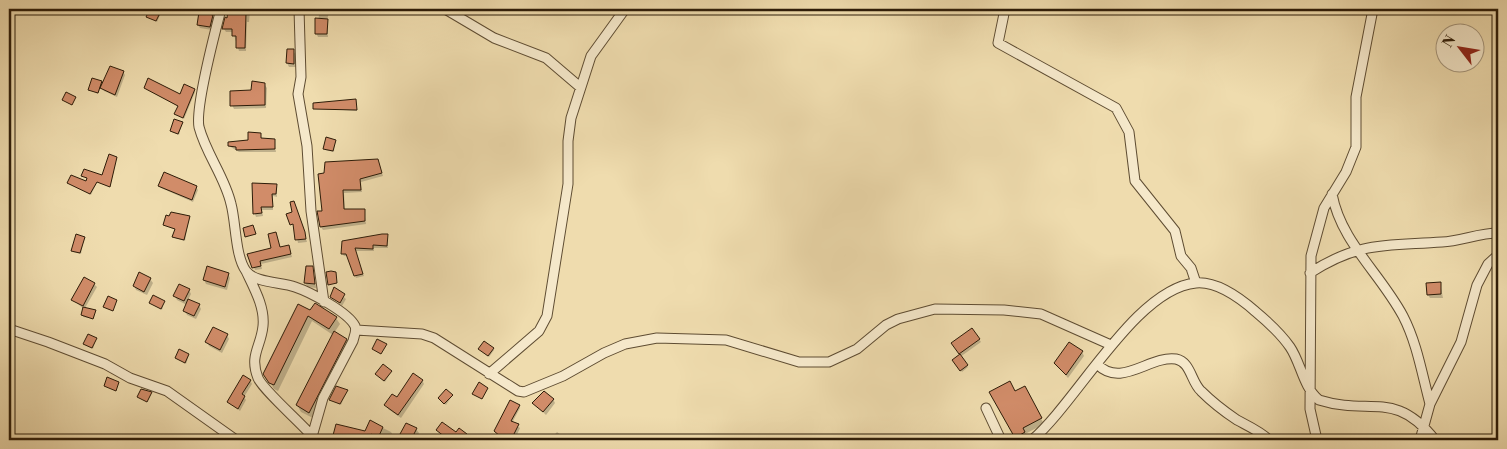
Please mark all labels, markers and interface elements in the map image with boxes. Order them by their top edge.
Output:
north arrow [1434,22,1484,72]
text: N [1439,32,1460,51]

